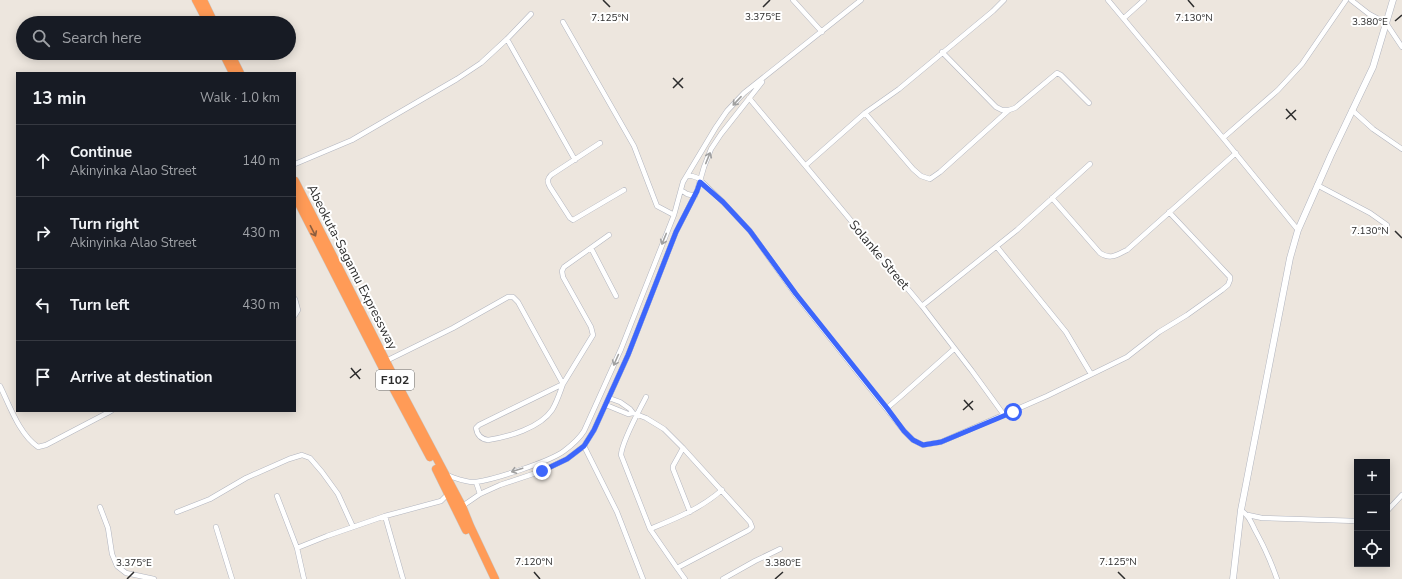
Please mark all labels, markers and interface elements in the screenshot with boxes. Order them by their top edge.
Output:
text: 3.375°E [745,10,781,24]
text: 7.125°N [591,11,629,25]
text: 7.130°N [1175,11,1213,25]
text: 3.380°E [1352,15,1388,29]
search box [16,16,296,60]
icon: search [30,27,52,49]
text: Search here [62,28,142,48]
text: 13 min [32,87,86,110]
text: Walk · 1.0 km [200,89,280,107]
one-way arrow [732,96,742,106]
text: Continue [70,142,132,162]
icon: ahead [32,150,54,172]
text: 140 m [242,152,280,170]
one-way arrow [704,152,712,164]
text: Akinyinka Alao Street [70,162,196,180]
street label: Abeokuta-Sagamu Expressway [302,181,402,353]
text: Turn right [70,214,139,234]
street label: Solanke Street [845,216,914,294]
icon: right [32,222,54,244]
text: 430 m [242,224,280,242]
text: 7.130°N [1351,224,1389,238]
one-way arrow [309,225,317,237]
one-way arrow [660,233,668,245]
text: Akinyinka Alao Street [70,234,196,252]
icon: left [32,294,54,316]
text: Turn left [70,295,129,315]
text: 430 m [242,296,280,314]
one-way arrow [612,353,619,365]
icon: arrive [32,366,54,388]
text: Arrive at destination [70,367,213,387]
road number: F102 [376,370,414,390]
route start [1004,403,1022,421]
map controls [1354,459,1390,567]
button: + [1354,459,1390,495]
route end [533,462,551,480]
one-way arrow [511,467,523,475]
button: − [1354,495,1390,531]
button: locate [1354,531,1390,567]
text: 7.120°N [515,555,553,569]
text: 7.125°N [1099,555,1137,569]
text: 3.375°E [116,556,152,570]
text: 3.380°E [765,556,801,570]

